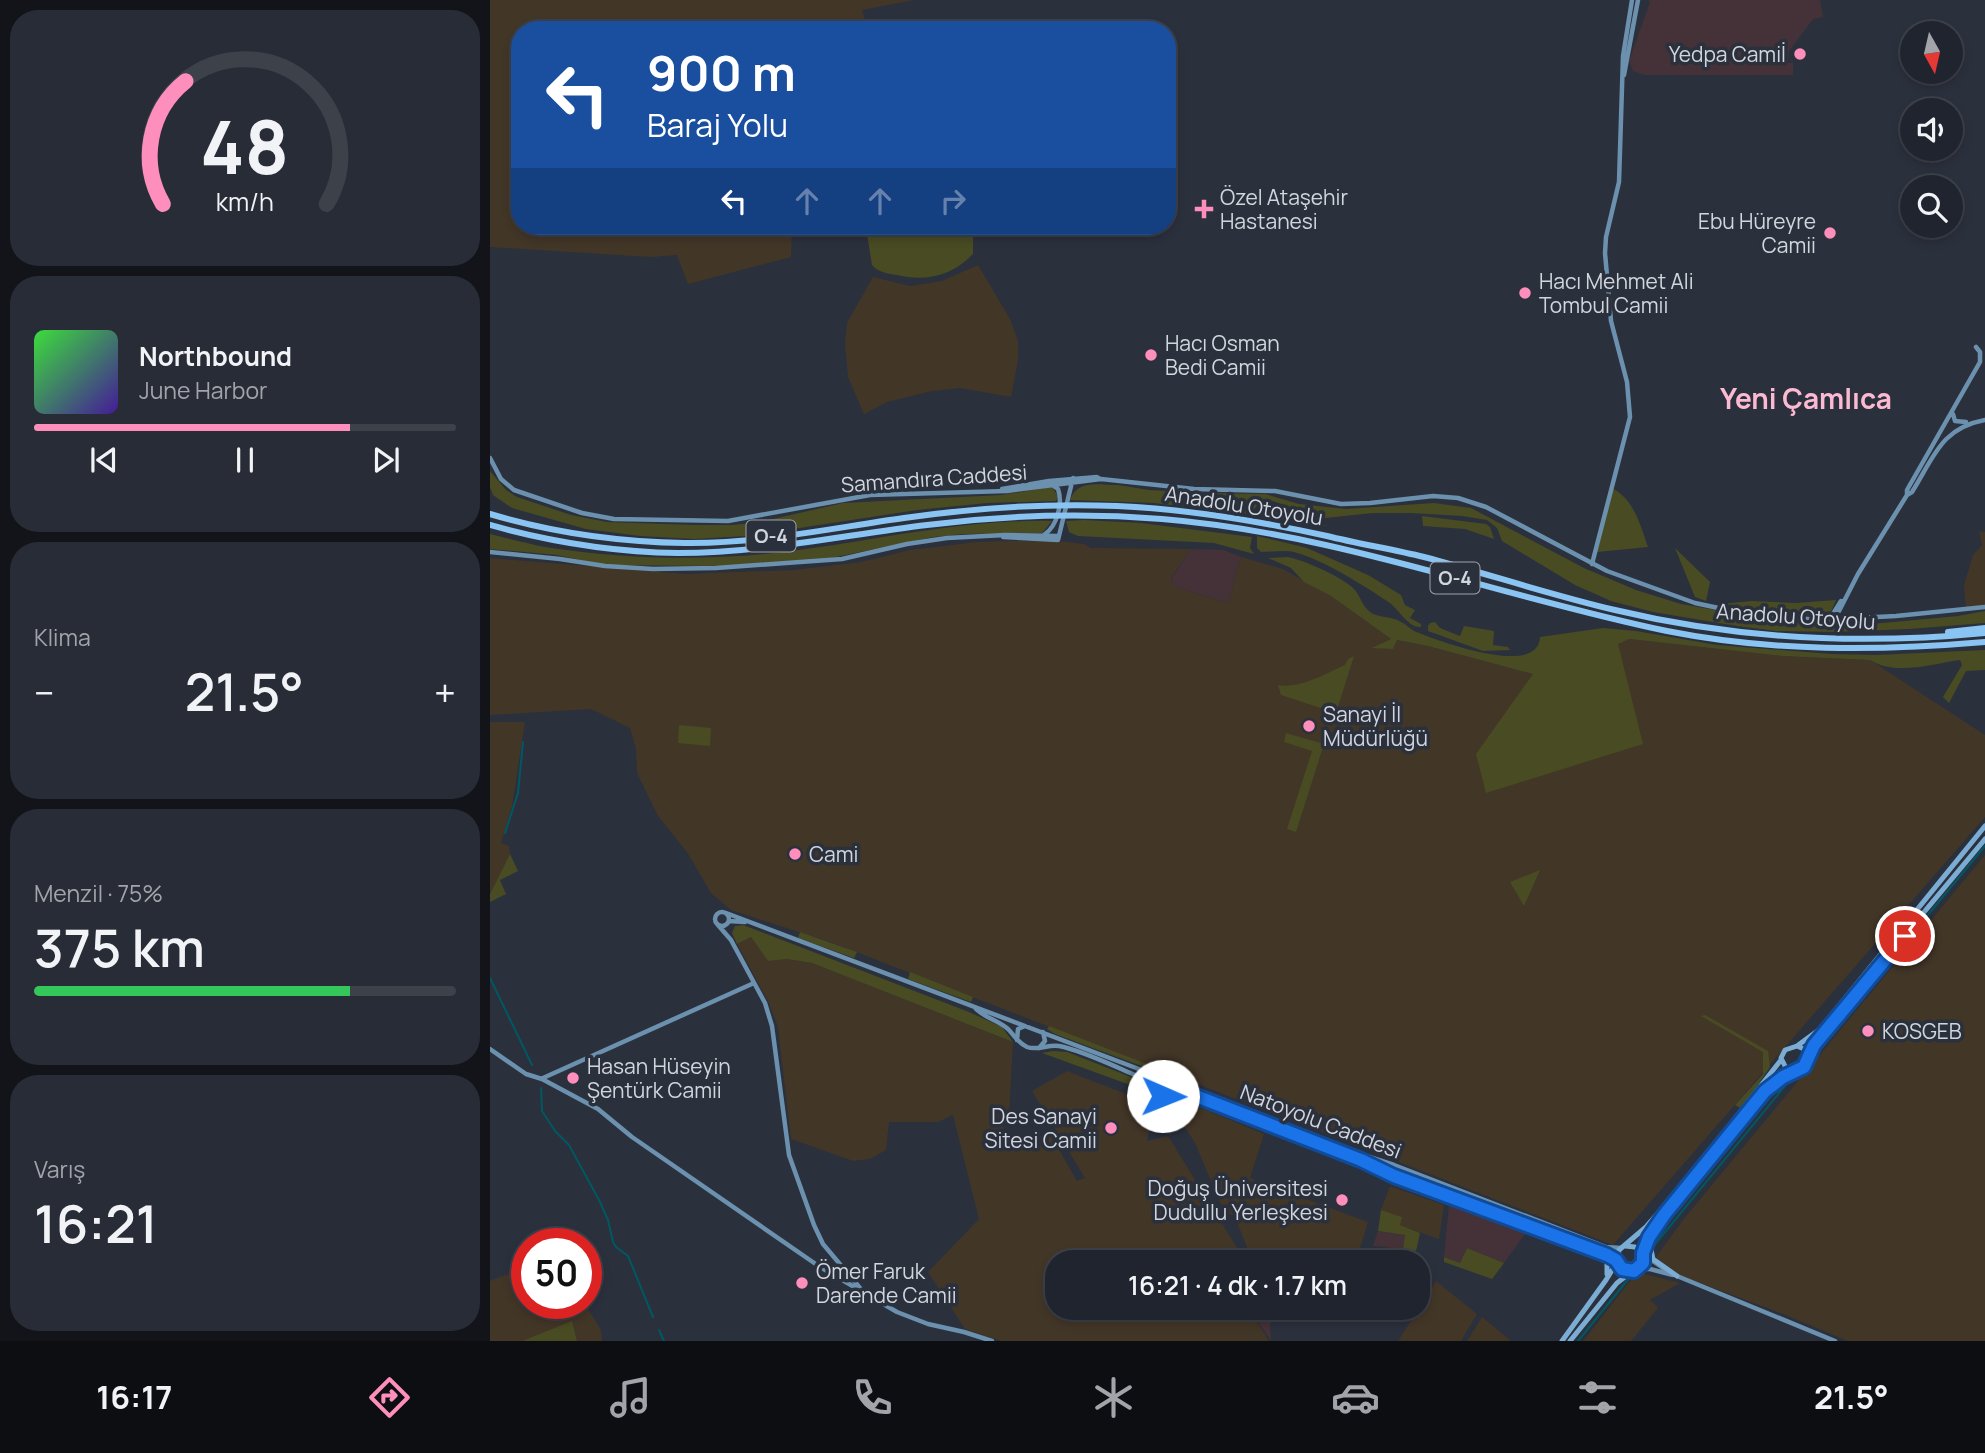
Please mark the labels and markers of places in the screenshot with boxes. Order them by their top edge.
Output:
place label: Yedpa Camiİ [1669,40,1786,68]
marker: Yedpa Camiİ [1792,46,1808,62]
place label: Özel Ataşehir Hastanesi [1220,183,1348,235]
marker: Özel Ataşehir Hastanesi [1194,199,1214,219]
place label: Ebu Hüreyre Camii [1698,207,1816,259]
marker: Ebu Hüreyre Camii [1822,225,1838,241]
place label: Hacı Mehmet Ali Tombul Camii [1539,267,1694,319]
marker: Hacı Mehmet Ali Tombul Camii [1517,285,1533,301]
place label: Hacı Osman Bedi Camii [1165,329,1280,381]
marker: Hacı Osman Bedi Camii [1143,347,1159,363]
place label: Sanayi İl Müdürlüğü [1323,700,1428,752]
marker: Sanayi İl Müdürlüğü [1301,718,1317,734]
place label: Cami [809,840,858,868]
marker: Cami [787,846,803,862]
pin [1875,906,1935,966]
place label: KOSGEB [1882,1017,1962,1045]
marker: KOSGEB [1860,1023,1876,1039]
place label: Hasan Hüseyin Şentürk Camii [587,1052,731,1104]
marker: Hasan Hüseyin Şentürk Camii [565,1070,581,1086]
place label: Des Sanayi Sitesi Camii [984,1102,1097,1154]
marker: Des Sanayi Sitesi Camii [1103,1120,1119,1136]
place label: Doğuş Üniversitesi Dudullu Yerleşkesi [1147,1174,1328,1226]
marker: Doğuş Üniversitesi Dudullu Yerleşkesi [1334,1192,1350,1208]
place label: Ömer Faruk Darende Camii [816,1257,957,1309]
marker: Ömer Faruk Darende Camii [794,1275,810,1291]

